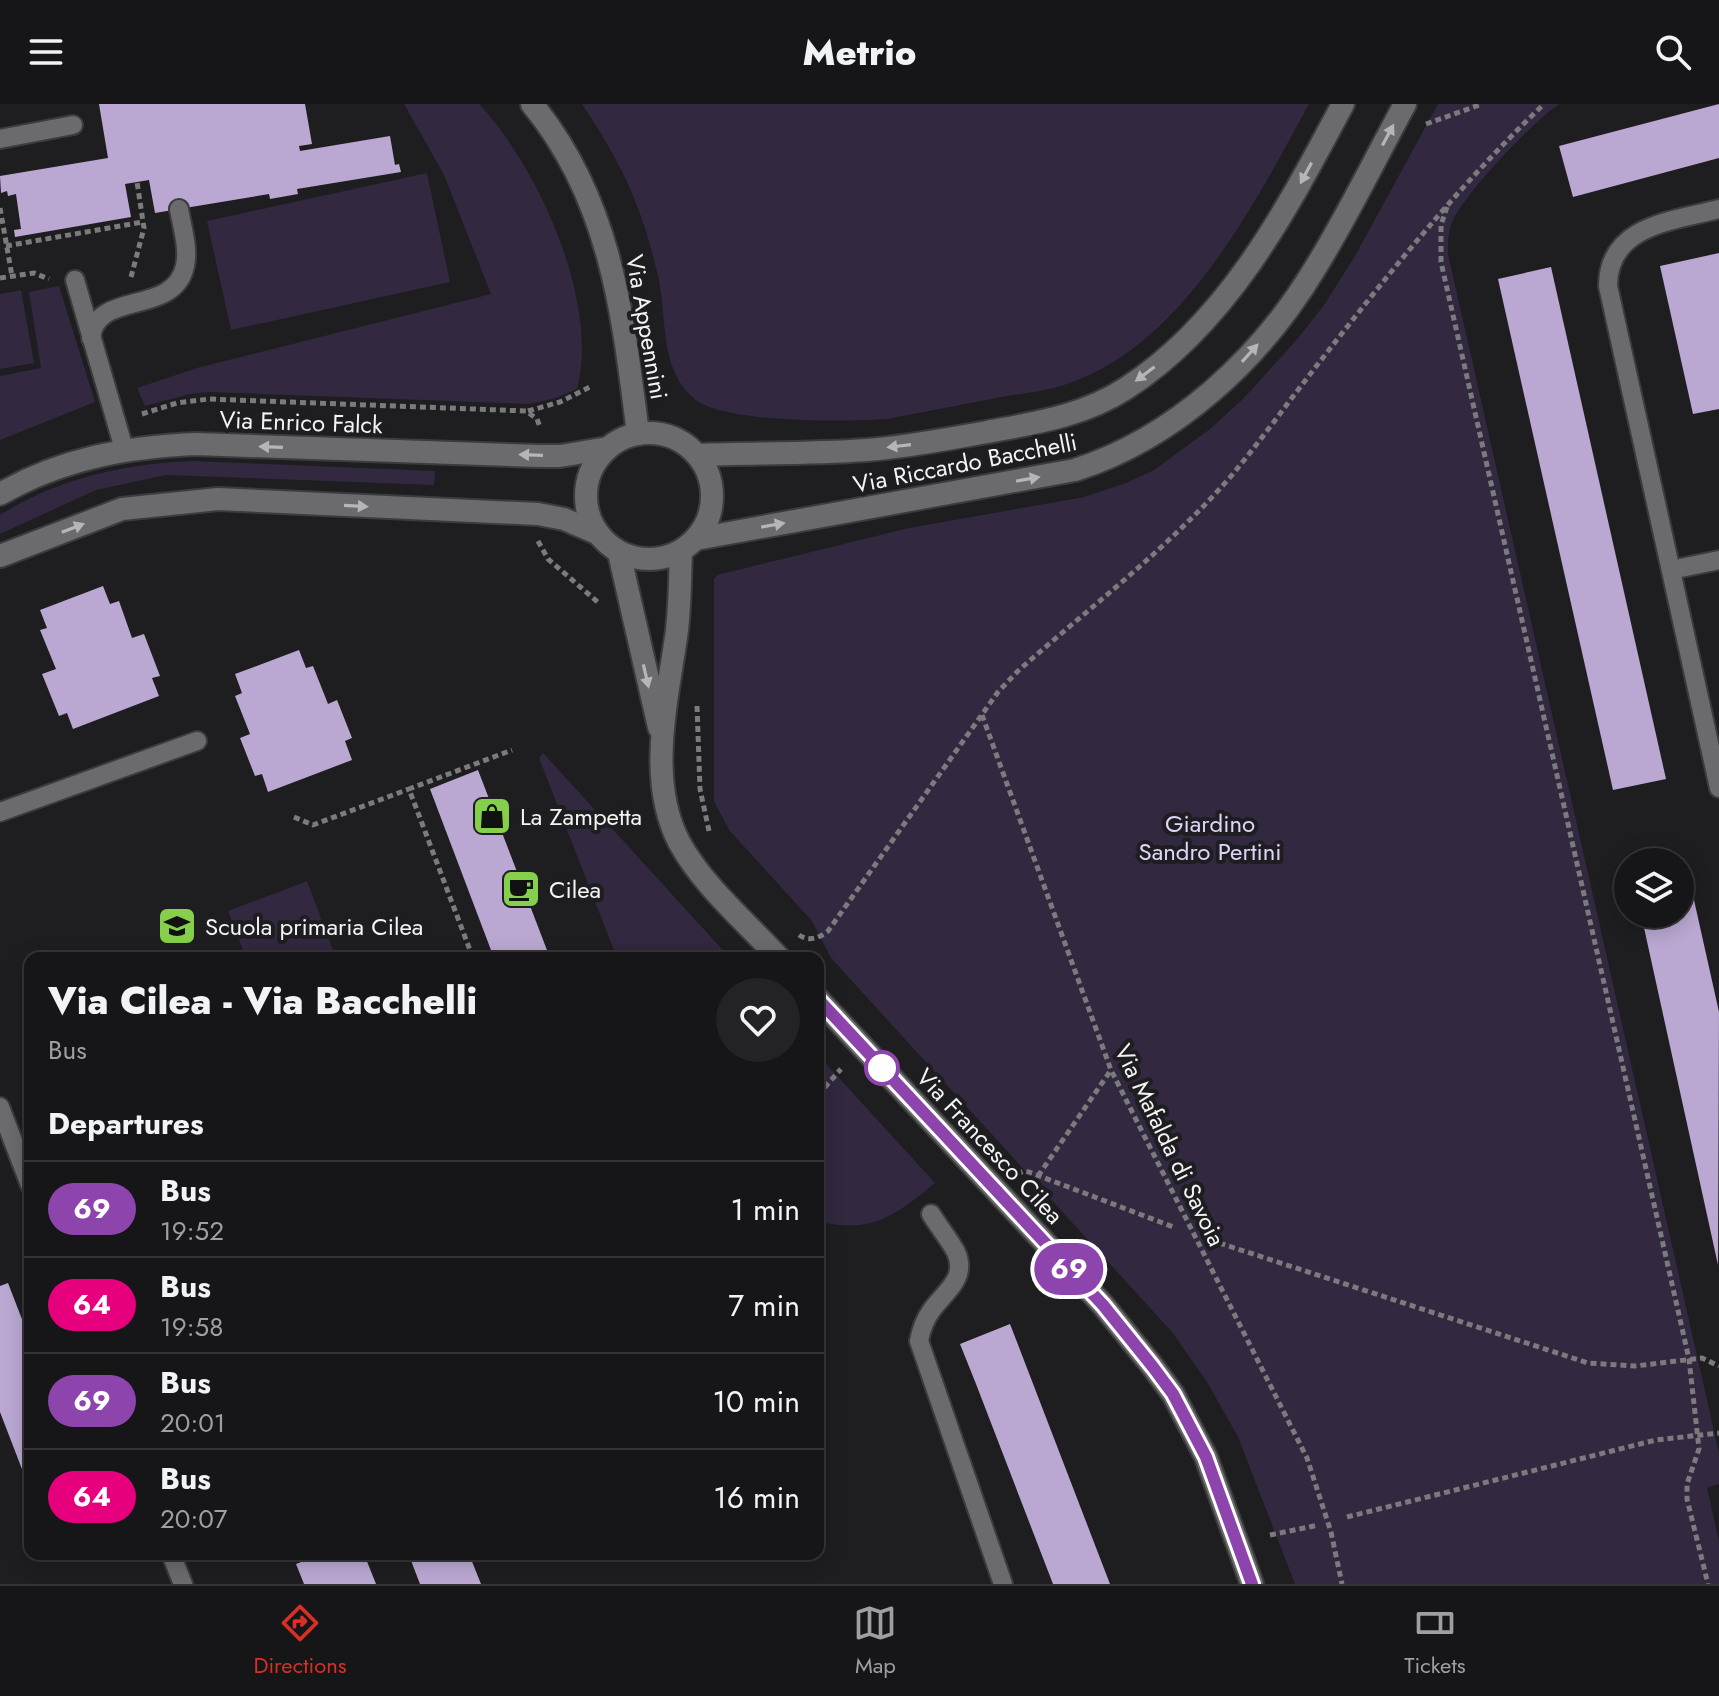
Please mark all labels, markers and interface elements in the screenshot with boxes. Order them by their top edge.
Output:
text: Metrio [803,26,916,78]
icon: menu [24,30,68,74]
icon: search [1651,30,1695,74]
one-way arrow [1382,123,1395,146]
one-way arrow [1300,162,1314,184]
street label: Via Appennini [617,252,677,402]
one-way arrow [1240,344,1258,363]
one-way arrow [1135,366,1155,382]
street label: Via Enrico Falck [219,402,384,442]
street label: Via Riccardo Bacchelli [850,424,1080,502]
one-way arrow [258,440,283,453]
one-way arrow [886,440,911,453]
one-way arrow [518,449,543,462]
one-way arrow [1016,472,1041,484]
one-way arrow [344,499,370,512]
one-way arrow [760,518,785,530]
one-way arrow [61,521,85,534]
one-way arrow [640,663,653,688]
shop icon: La Zampetta [471,795,513,837]
place label: La Zampetta [520,799,642,834]
park label: Giardino Sandro Pertini [1138,806,1282,869]
map controls [1614,848,1694,928]
button: layers [1614,848,1694,928]
cafe icon: Cilea [500,868,542,910]
place label: Cilea [549,872,601,907]
school or university icon: Scuola primaria Cilea [156,905,198,947]
place label: Scuola primaria Cilea [205,909,423,944]
text: Via Cilea - Via Bacchelli [48,973,477,1028]
button: heart [716,978,800,1062]
text: Bus [48,1031,87,1069]
street label: Via Mafalda di Savoia [1106,1038,1234,1252]
unlabelled marker [865,1051,899,1085]
street label: Via Francesco Cilea [908,1060,1072,1232]
text: Departures [48,1102,204,1145]
text: Bus [160,1169,211,1212]
text: 69 [73,1188,111,1229]
text: 1 min [731,1188,800,1231]
text: 19:52 [160,1212,224,1250]
line badge: 69 [1033,1243,1105,1295]
text: 69 [1050,1248,1088,1289]
text: Bus [160,1265,211,1308]
text: 64 [73,1284,111,1325]
text: 7 min [728,1284,800,1327]
text: 19:58 [160,1308,223,1346]
text: Bus [160,1361,211,1404]
text: 69 [73,1380,111,1421]
text: 10 min [713,1380,800,1423]
text: 20:01 [160,1404,226,1442]
text: Bus [160,1457,211,1500]
text: 64 [73,1476,111,1517]
text: 16 min [713,1476,800,1519]
text: 20:07 [160,1500,227,1538]
tab: Directions [253,1601,347,1681]
tab: Map [853,1601,897,1681]
tab: Tickets [1404,1601,1466,1681]

